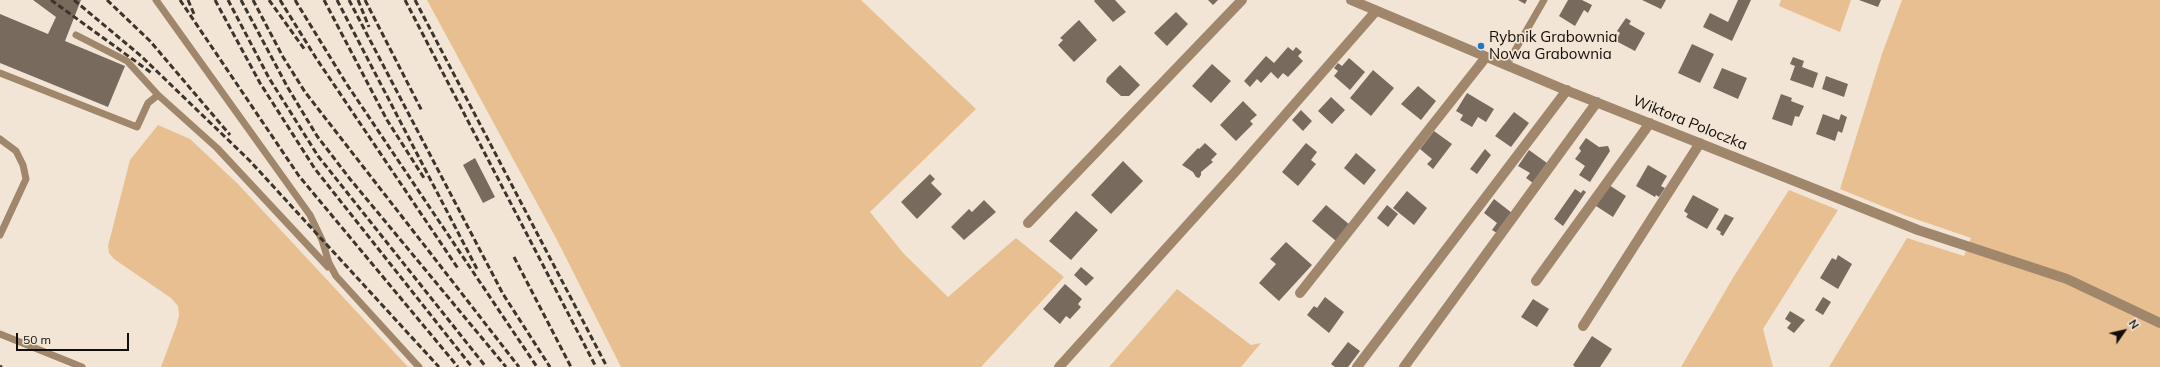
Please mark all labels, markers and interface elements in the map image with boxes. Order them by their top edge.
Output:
place label: Rybnik Grabownia Nowa Grabownia [1489,28,1618,63]
marker: Rybnik Grabownia Nowa Grabownia [1476,41,1486,51]
street label: Wiktora Poloczka [1630,92,1750,154]
north arrow [2104,311,2144,351]
text: N [2126,317,2142,332]
scale bar [18,325,131,351]
text: 50 m [23,332,51,347]

